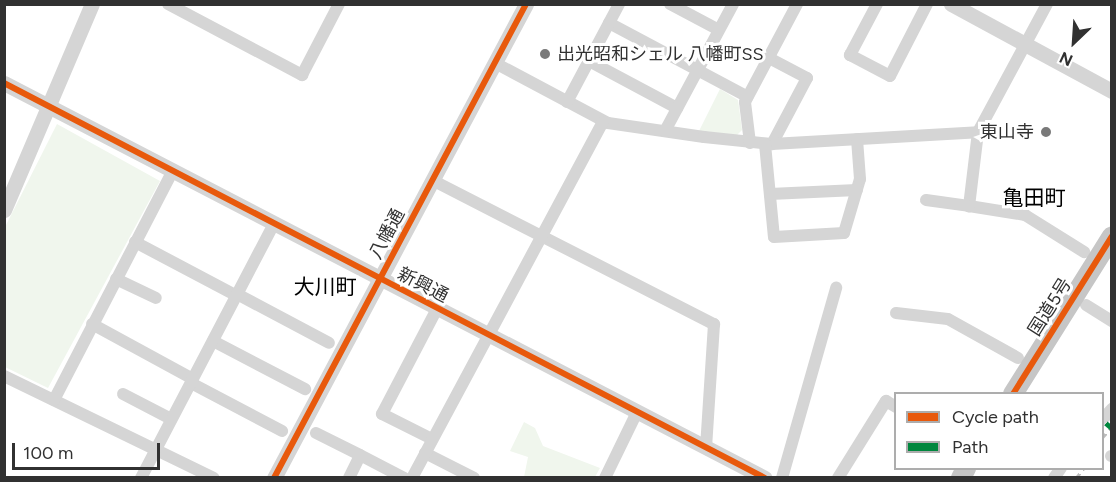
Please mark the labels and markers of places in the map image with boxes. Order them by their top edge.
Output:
place label: 出光昭和シェル 八幡町SS [557,43,764,65]
marker: 出光昭和シェル 八幡町SS [538,47,552,61]
place label: 東山寺 [980,121,1034,143]
marker: 東山寺 [1039,125,1053,139]

